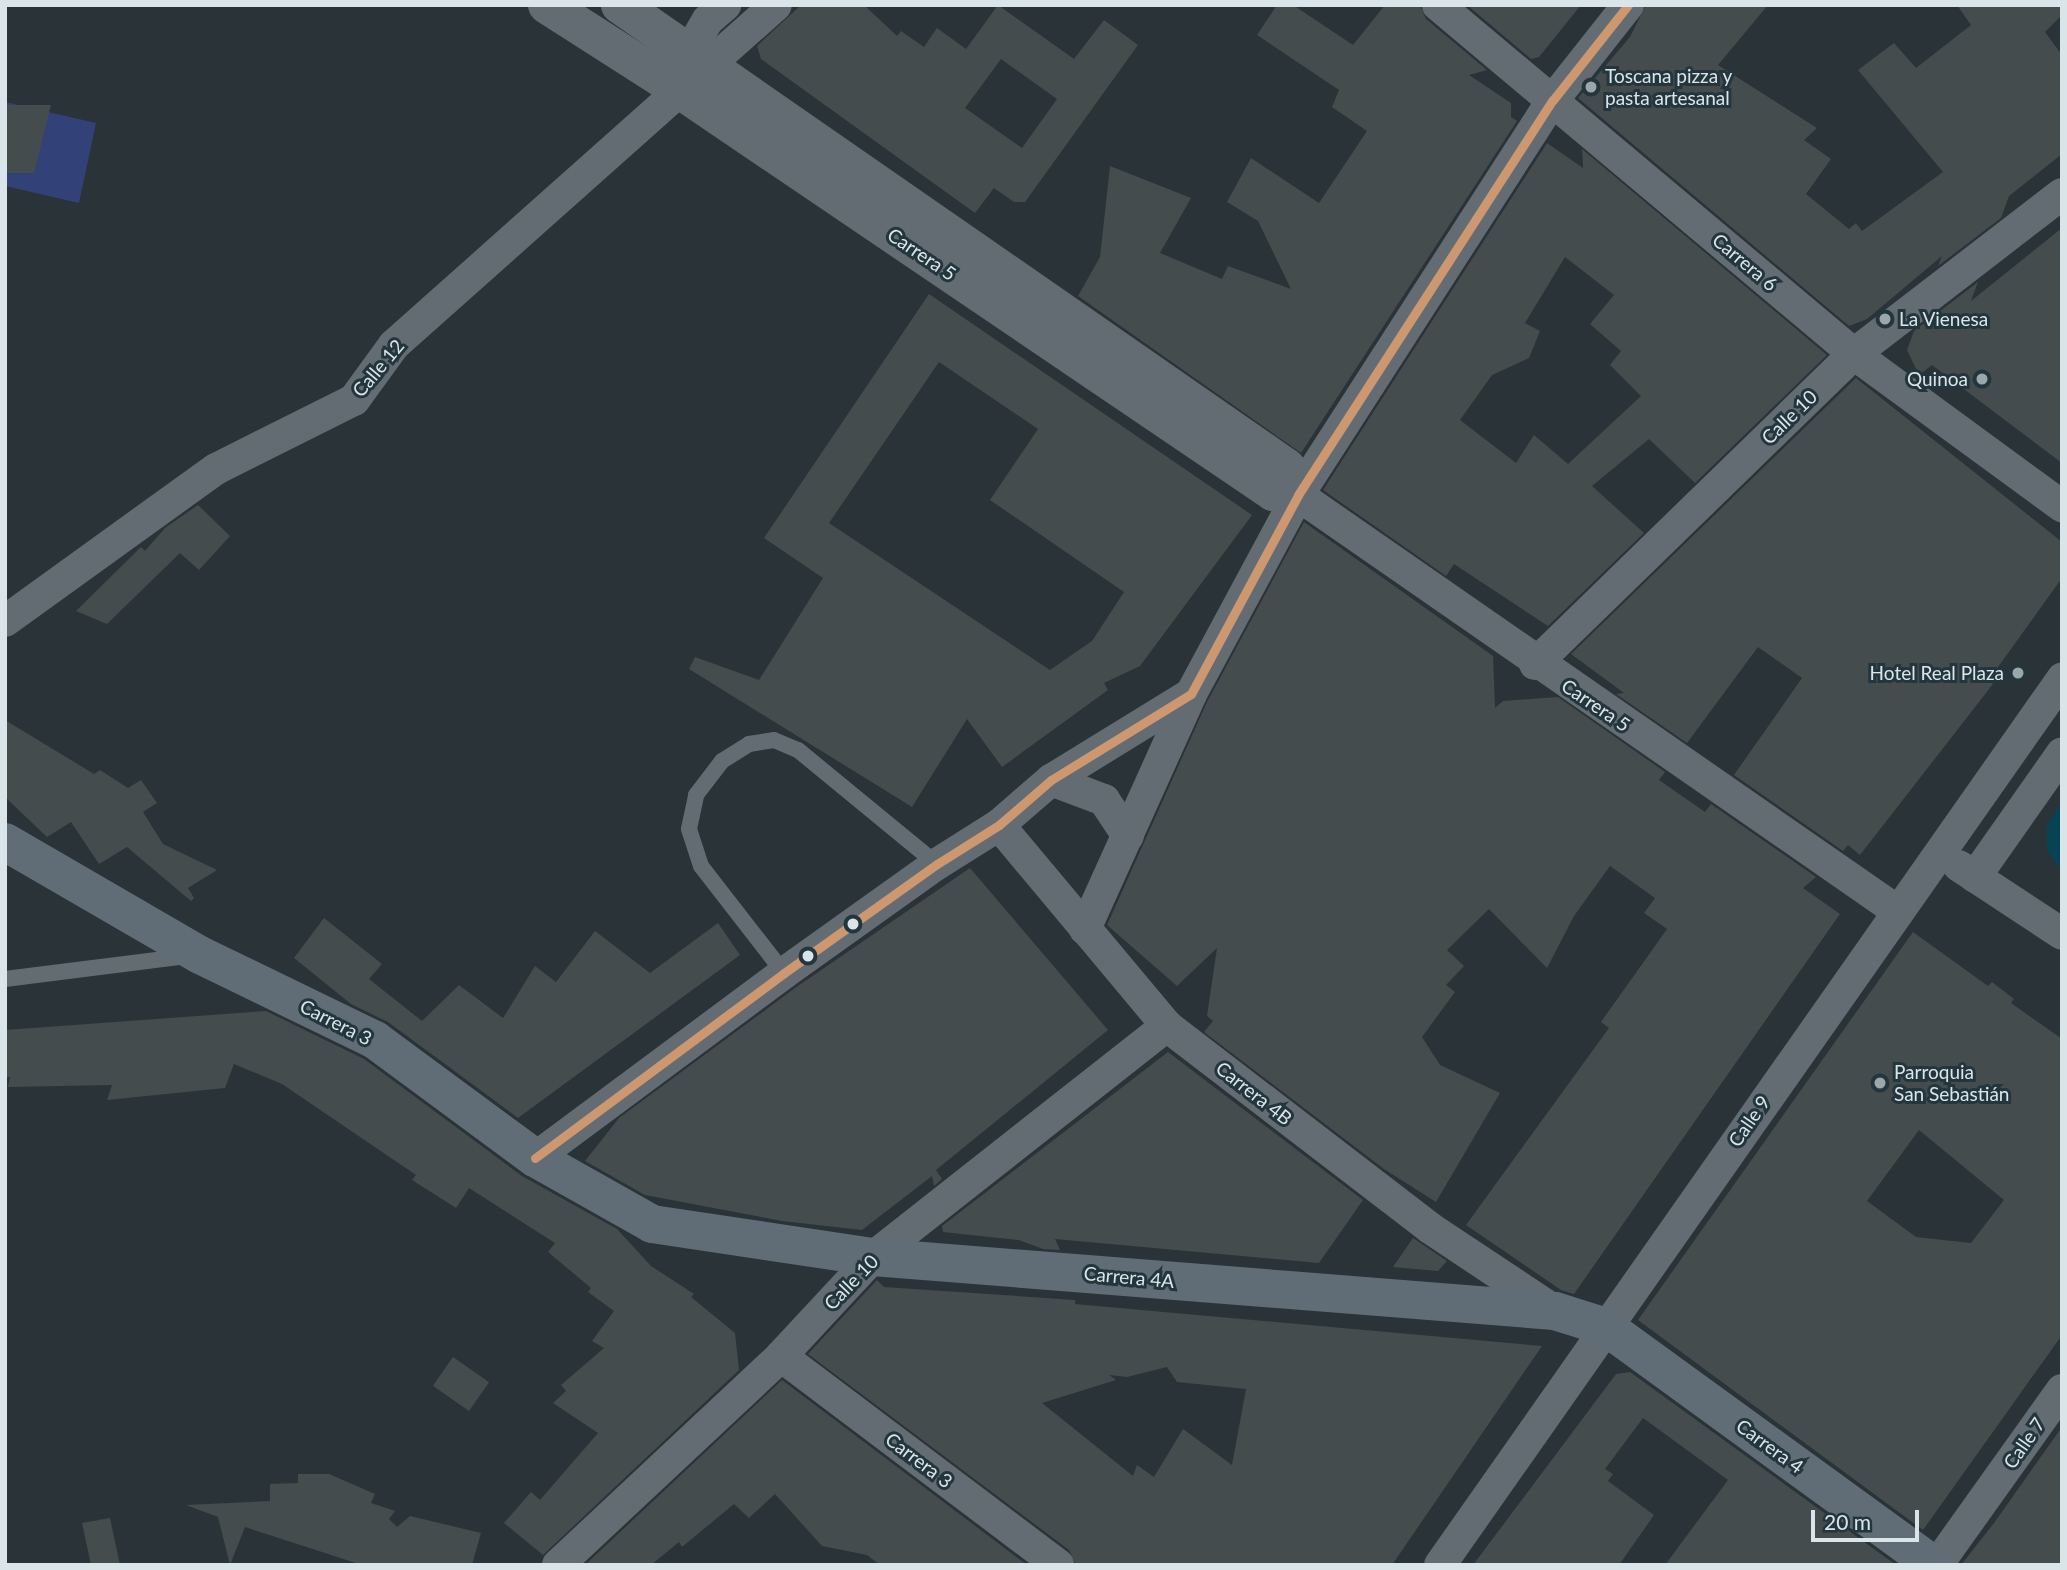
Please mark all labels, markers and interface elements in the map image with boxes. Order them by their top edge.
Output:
place label: Toscana pizza y pasta artesanal [1605,65,1733,109]
marker: Toscana pizza y pasta artesanal [1583,79,1599,95]
street label: Carrera 5 [883,223,961,285]
street label: Carrera 6 [1708,228,1782,296]
place label: La Vienesa [1899,308,1989,330]
marker: La Vienesa [1877,311,1893,327]
street label: Calle 12 [347,335,409,401]
place label: Quinoa [1907,368,1968,390]
marker: Quinoa [1974,371,1990,387]
street label: Calle 10 [1757,385,1821,449]
place label: Hotel Real Plaza [1870,662,2004,684]
marker: Hotel Real Plaza [2010,665,2026,681]
street label: Carrera 5 [1557,674,1635,736]
unlabelled marker [846,917,860,931]
unlabelled marker [801,949,815,963]
street label: Carrera 3 [296,994,376,1050]
street label: Carrera 4B [1212,1056,1296,1130]
place label: Parroquia San Sebastián [1894,1061,2009,1105]
marker: Parroquia San Sebastián [1872,1075,1888,1091]
street label: Calle 9 [1723,1091,1775,1151]
street label: Calle 10 [819,1250,883,1314]
street label: Carrera 4A [1083,1262,1175,1292]
street label: Calle 7 [1998,1413,2050,1473]
street label: Carrera 4 [1732,1414,1808,1478]
street label: Carrera 3 [881,1428,957,1492]
scale bar [1815,1496,1924,1540]
text: 20 m [1824,1509,1871,1534]

